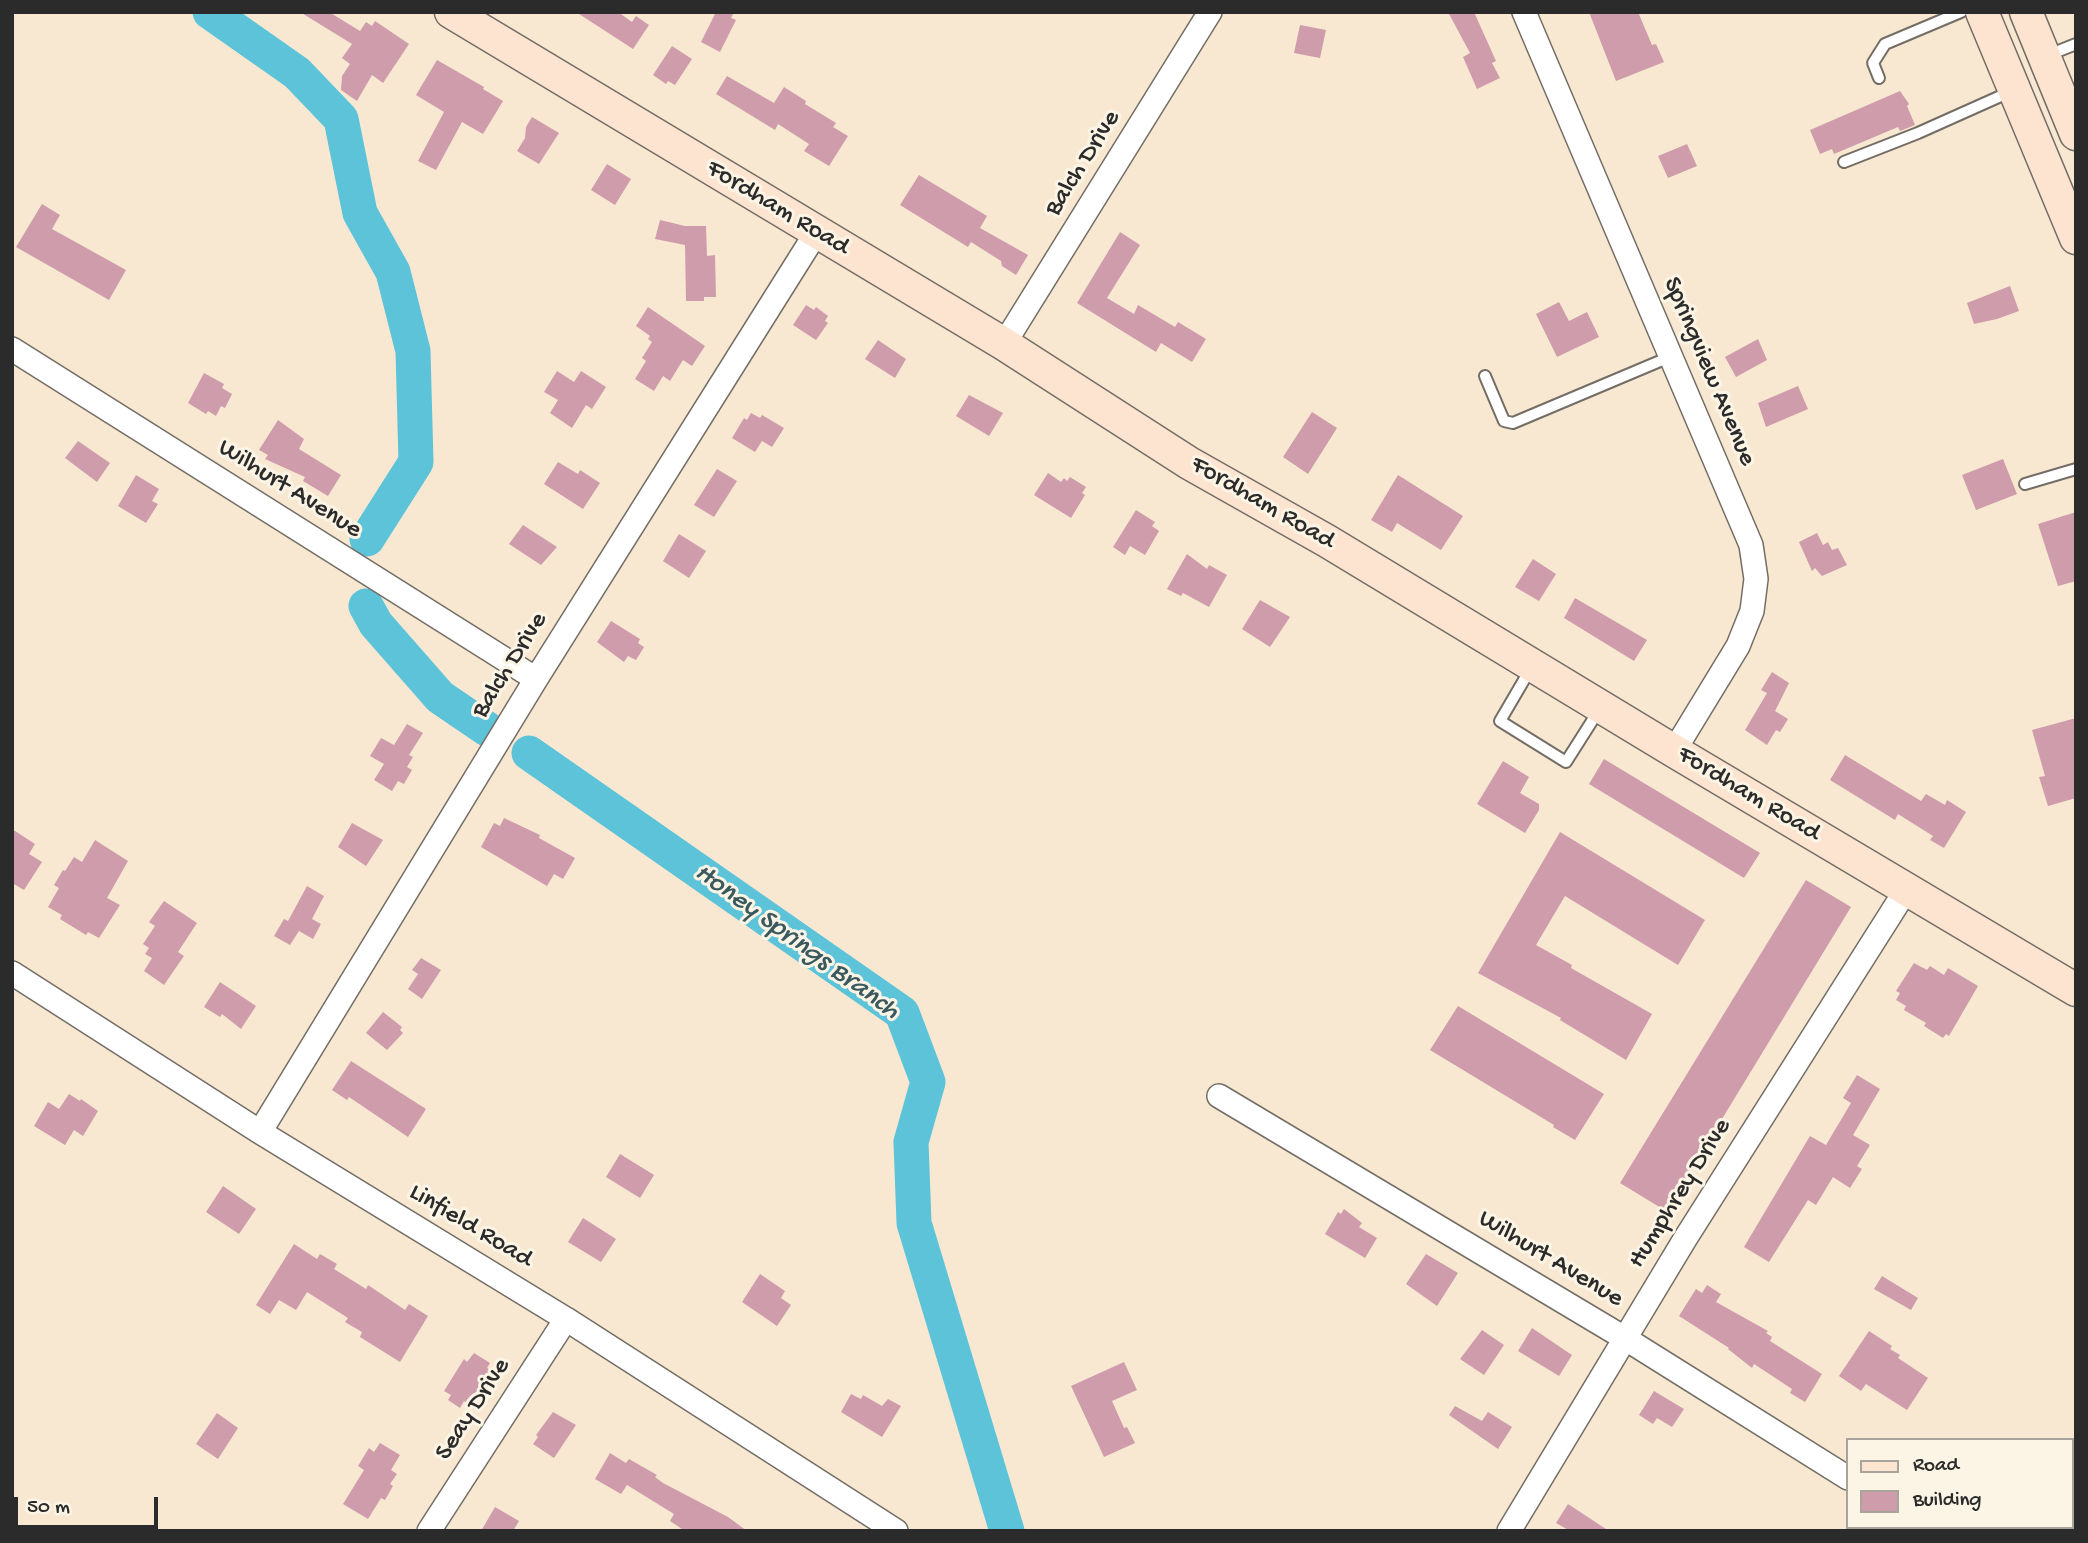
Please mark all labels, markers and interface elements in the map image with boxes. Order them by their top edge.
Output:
street label: Balch Drive [1039,105,1129,223]
street label: Fordham Road [700,154,854,264]
street label: Springview Avenue [1654,273,1762,471]
street label: Wilhurt Avenue [211,433,367,547]
street label: Fordham Road [1184,450,1340,558]
street label: Balch Drive [466,607,556,725]
street label: Fordham Road [1671,740,1825,850]
water label: Honey Springs Branch [687,857,905,1029]
street label: Humphrey Drive [1623,1113,1739,1275]
street label: Linfield Road [403,1178,537,1276]
street label: Wilhurt Avenue [1472,1204,1628,1316]
street label: Seay Drive [429,1353,519,1467]
legend [1846,1438,2074,1529]
text: Road [1913,1454,1959,1479]
scale bar [18,1484,161,1528]
text: Building [1913,1489,1982,1514]
text: 50 m [27,1496,70,1521]

